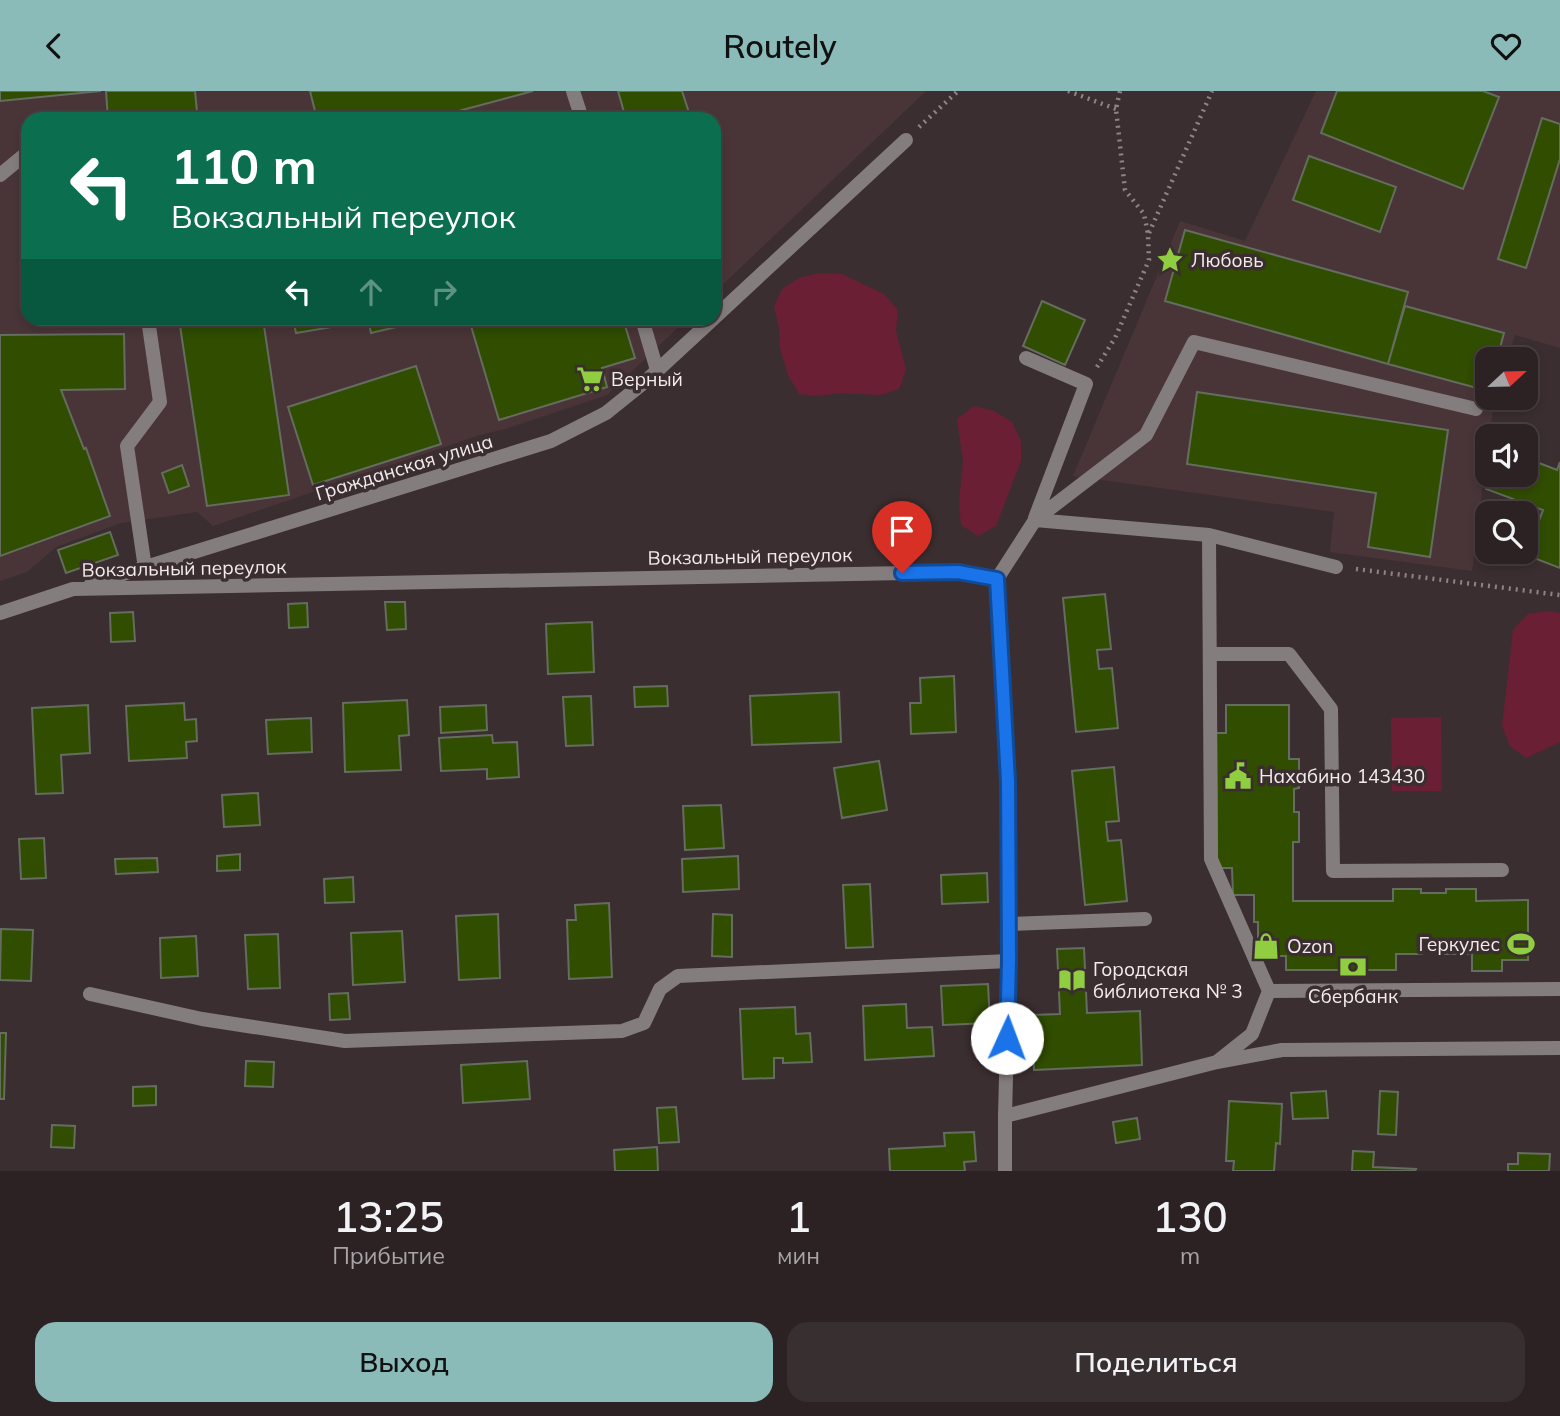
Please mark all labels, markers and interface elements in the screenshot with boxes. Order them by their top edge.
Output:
text: Routely [723,26,837,66]
icon: back [35,27,73,65]
icon: heart [1487,27,1525,65]
text: 110 m [171,135,317,196]
icon: left [56,140,147,231]
text: Вокзальный переулок [171,196,516,236]
place icon: Любовь [1155,245,1185,275]
place label: Любовь [1191,248,1264,272]
icon: left [279,273,317,311]
icon: ahead [352,273,390,311]
icon: right [425,273,463,311]
north arrow [1475,347,1538,409]
map controls [1475,347,1538,564]
supermarket icon: Верный [575,364,605,394]
place label: Верный [611,367,683,391]
button: sound [1475,424,1538,487]
street label: Гражданская улица [312,429,496,505]
pin [872,501,932,573]
button: search [1475,501,1538,564]
icon: arrive [883,512,921,550]
street label: Вокзальный переулок [647,542,853,570]
street label: Вокзальный переулок [81,554,287,582]
public building icon: Нахабино 143430 [1223,761,1253,791]
place label: Нахабино 143430 [1259,764,1425,788]
sports icon: Геркулес [1506,929,1536,959]
shop icon: Ozon [1251,931,1281,961]
place label: Геркулес [1418,932,1500,956]
place label: Ozon [1287,934,1333,958]
bank icon: Сбербанк [1338,952,1368,982]
place label: Городская библиотека № 3 [1093,957,1243,1003]
library icon: Городская библиотека № 3 [1057,965,1087,995]
place label: Сбербанк [1308,984,1399,1008]
position arrow [970,1001,1044,1075]
text: 13:25 [333,1190,444,1243]
text: 1 [786,1190,811,1243]
text: 130 [1152,1190,1228,1243]
text: Прибытие [332,1241,445,1270]
text: мин [777,1241,820,1270]
text: m [1180,1241,1200,1270]
button: Выход [35,1322,773,1402]
button: Поделиться [787,1322,1525,1402]

